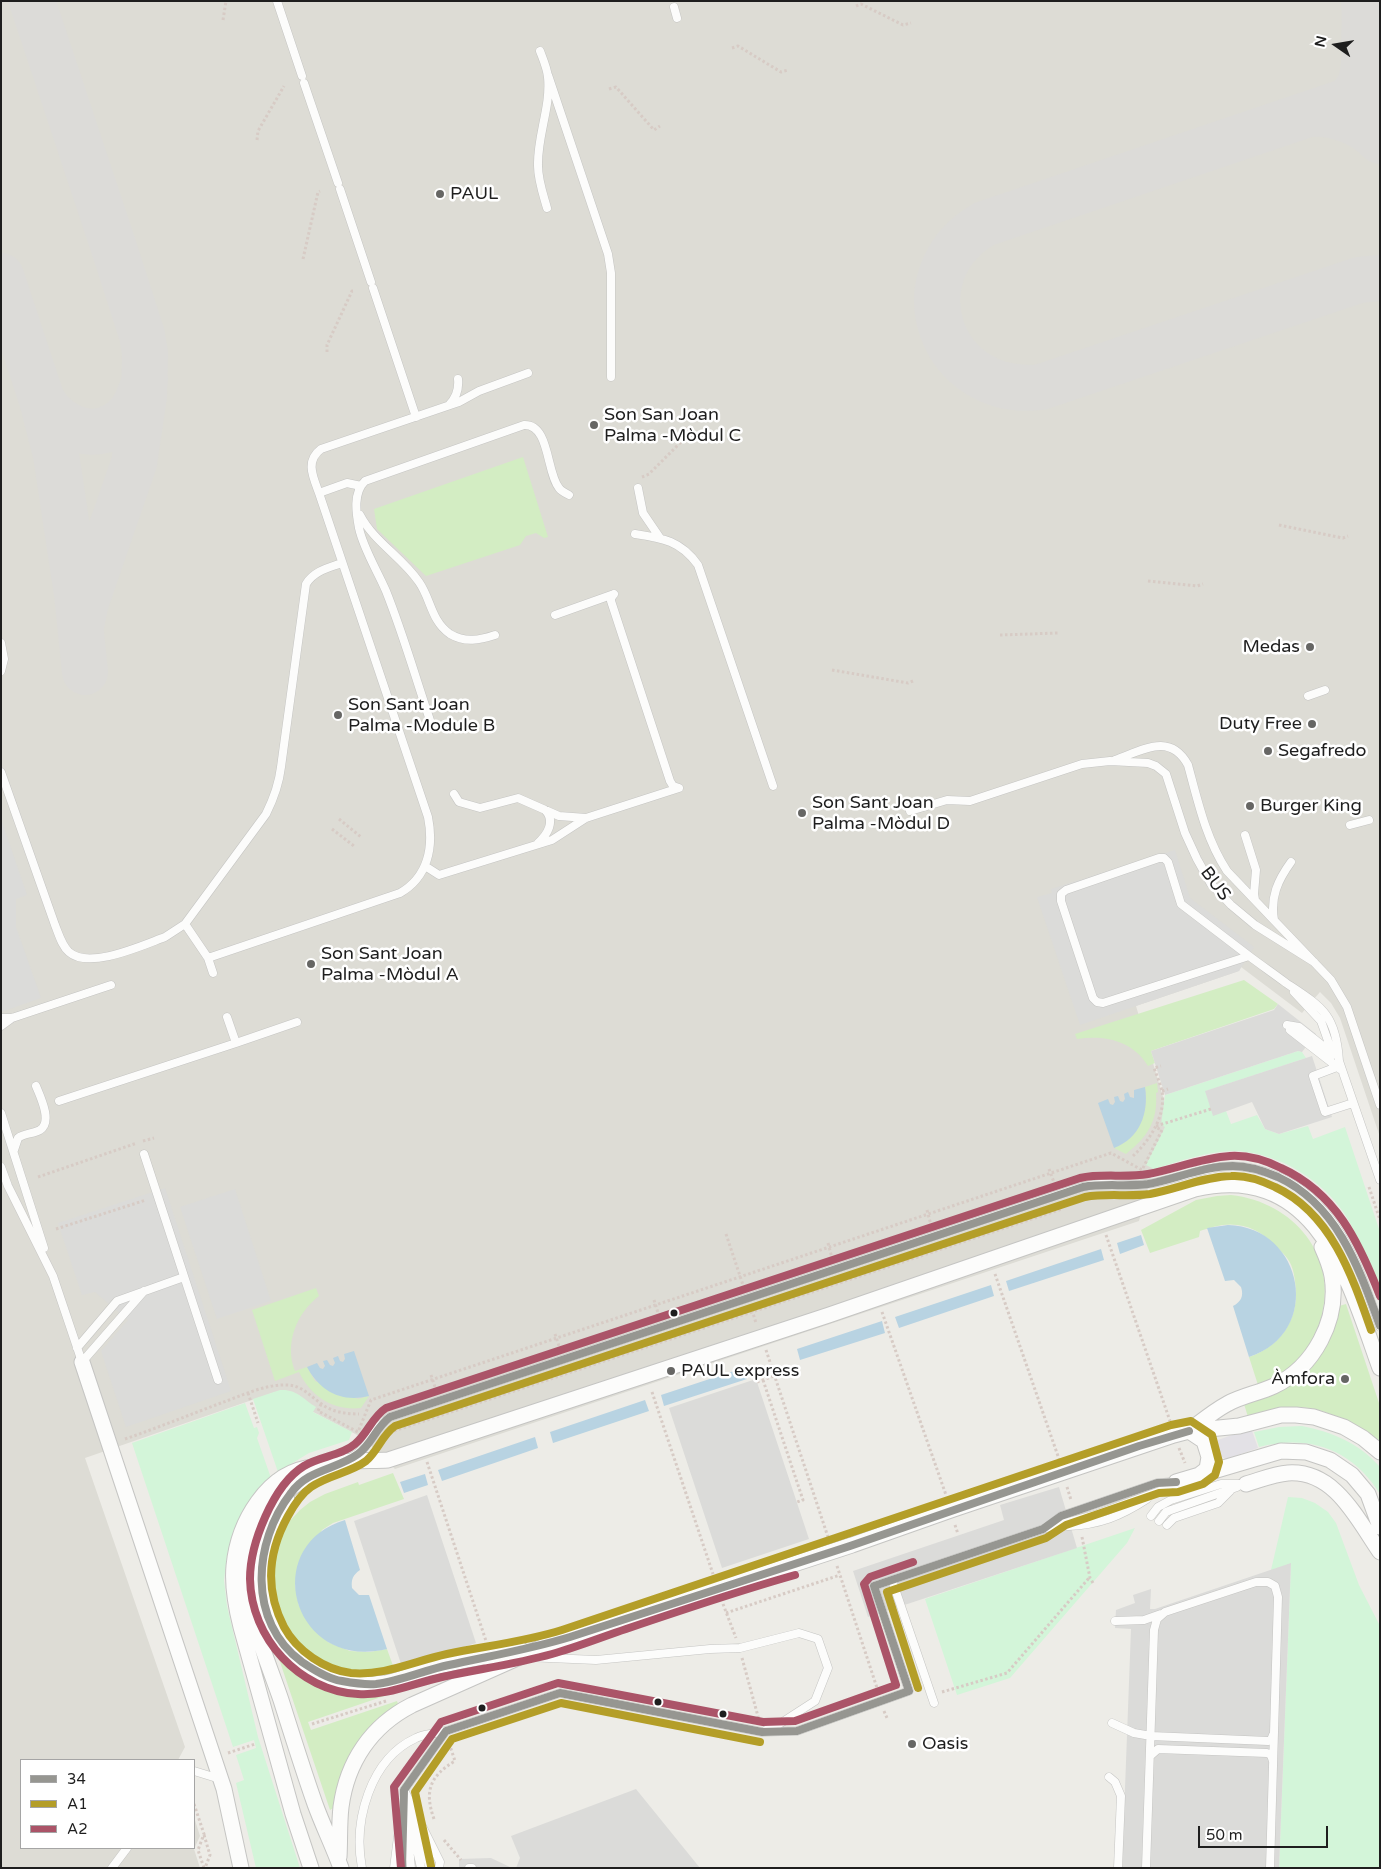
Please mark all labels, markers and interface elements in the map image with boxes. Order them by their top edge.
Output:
north arrow [1311,20,1361,70]
text: N [1311,34,1330,49]
place label: PAUL [450,183,498,205]
marker: PAUL [434,188,446,200]
place label: Son San Joan Palma -Mòdul C [604,404,741,446]
marker: Son San Joan Palma -Mòdul C [588,419,600,431]
place label: Medas [1243,636,1300,658]
marker: Medas [1304,641,1316,653]
place label: Son Sant Joan Palma -Module B [348,694,495,736]
marker: Son Sant Joan Palma -Module B [332,709,344,721]
place label: Duty Free [1219,713,1302,735]
marker: Duty Free [1306,718,1318,730]
place label: Segafredo [1278,740,1367,762]
marker: Segafredo [1262,745,1274,757]
place label: Son Sant Joan Palma -Mòdul D [812,792,950,834]
place label: Burger King [1260,795,1362,817]
marker: Burger King [1244,800,1256,812]
marker: Son Sant Joan Palma -Mòdul D [796,807,808,819]
street label: BUS [1195,863,1235,905]
place label: Son Sant Joan Palma -Mòdul A [321,943,459,986]
marker: Son Sant Joan Palma -Mòdul A [305,958,317,970]
unlabelled marker [669,1308,679,1318]
place label: PAUL express [681,1360,799,1382]
marker: PAUL express [665,1365,677,1377]
place label: Àmfora [1271,1368,1335,1390]
marker: Àmfora [1339,1373,1351,1385]
unlabelled marker [653,1697,663,1707]
unlabelled marker [477,1703,487,1713]
unlabelled marker [718,1709,728,1719]
place label: Oasis [922,1733,968,1755]
marker: Oasis [906,1738,918,1750]
legend [20,1759,195,1849]
text: 34 [67,1770,86,1788]
text: A1 [67,1795,88,1813]
scale bar [1201,1816,1331,1848]
text: A2 [67,1820,88,1838]
text: 50 m [1206,1826,1243,1844]

